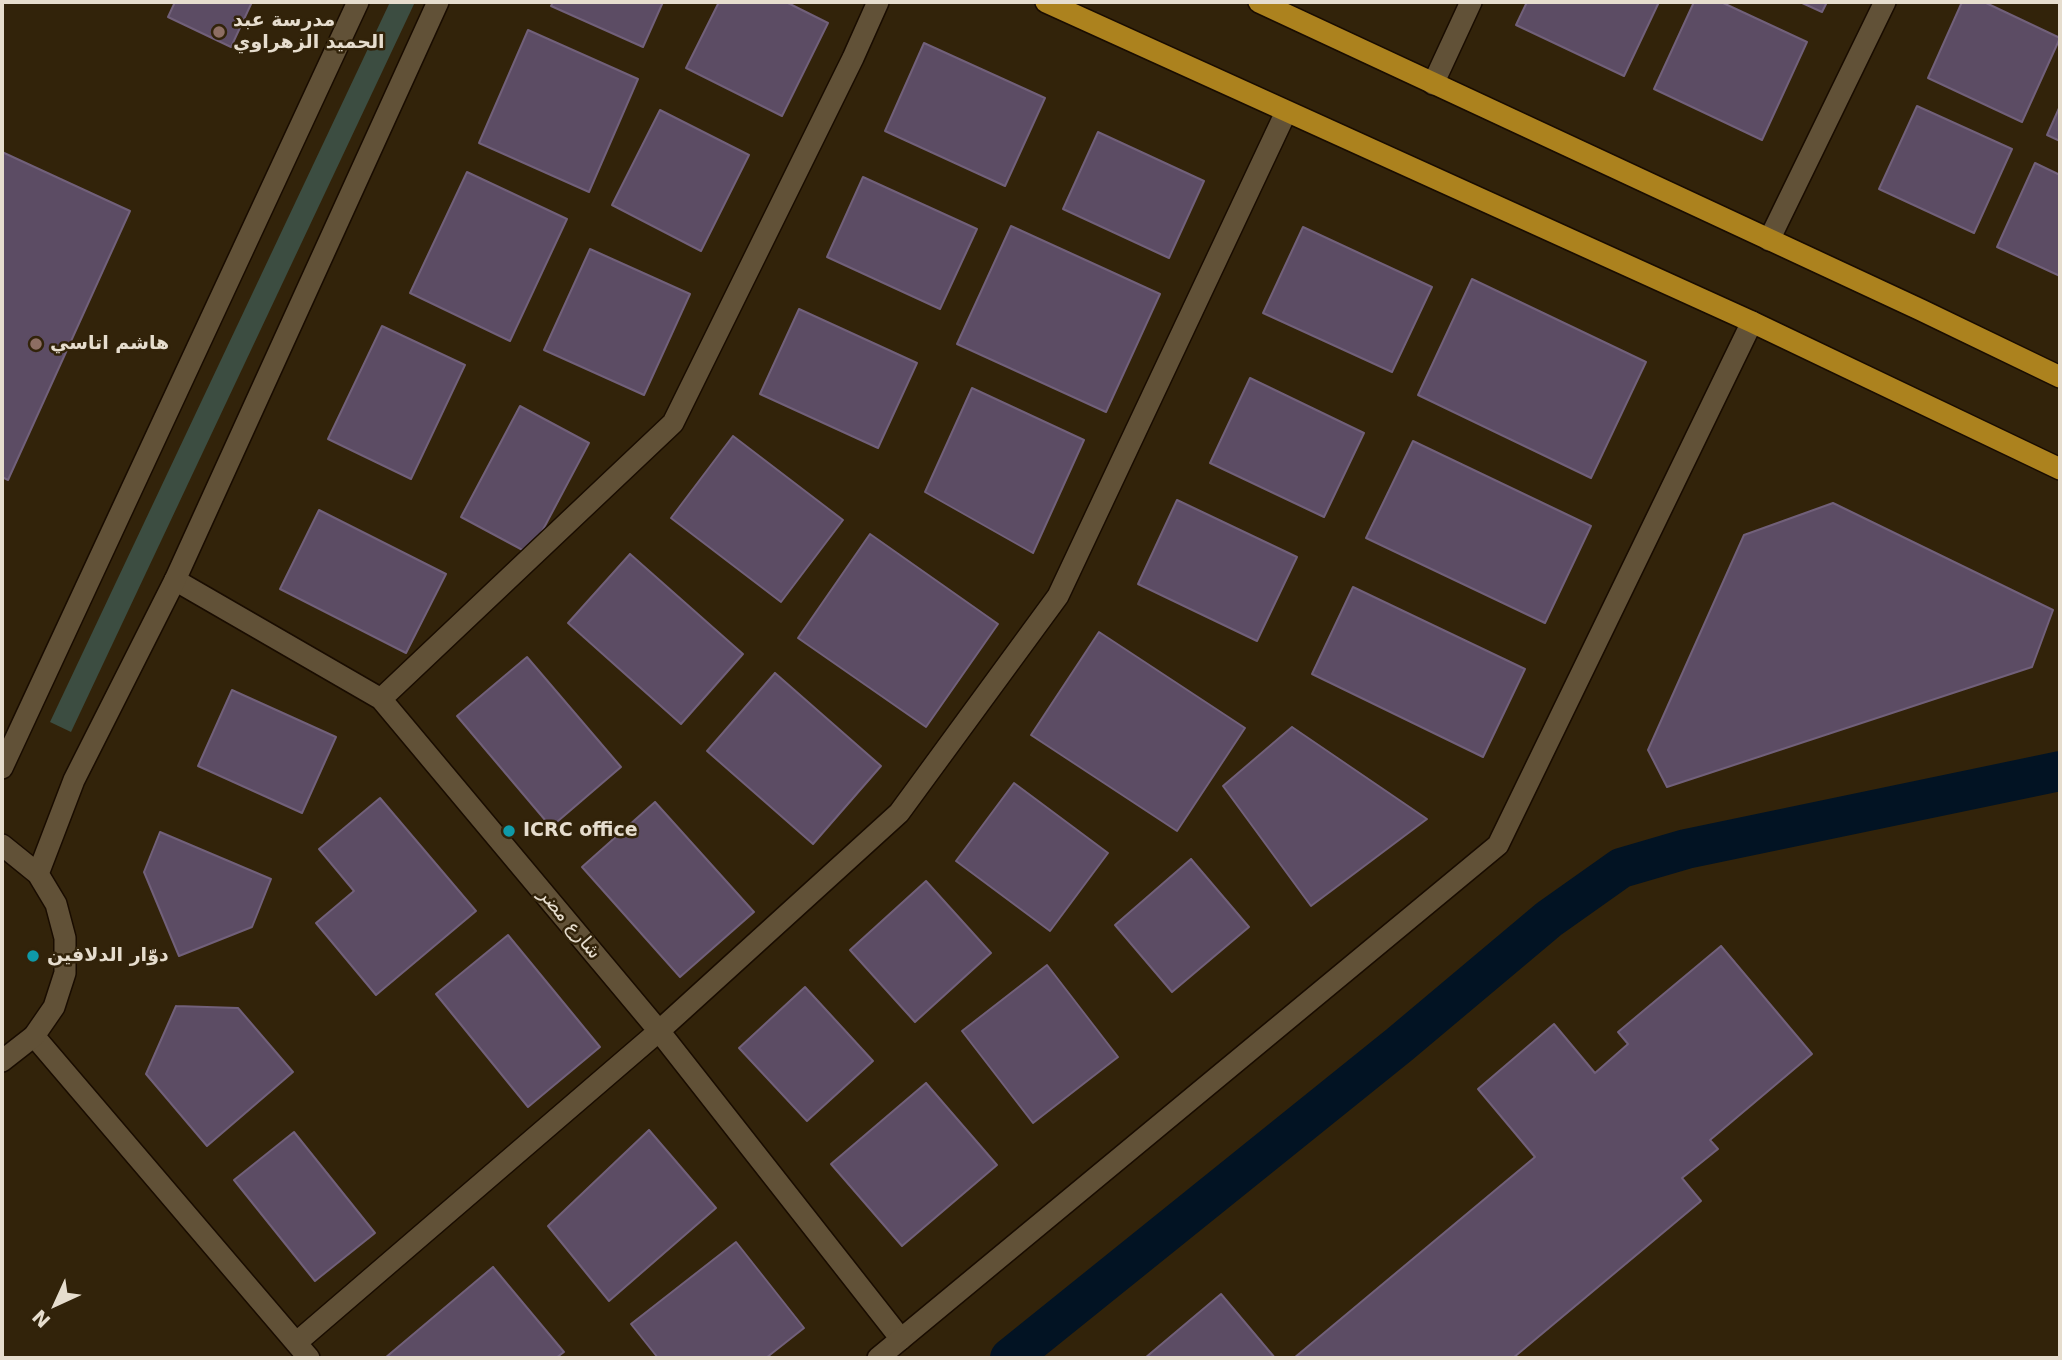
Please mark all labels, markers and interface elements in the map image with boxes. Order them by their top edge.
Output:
place label: مدرسة عبد الحميد الزهراوي [233,10,385,54]
marker: مدرسة عبد الحميد الزهراوي [211,24,227,40]
place label: هاشم اتاسي [50,333,169,355]
marker: هاشم اتاسي [28,336,44,352]
place label: ICRC office [523,820,638,842]
marker: ICRC office [501,823,517,839]
street label: شارع مضر [533,884,605,964]
place label: دوّار الدلافين [47,945,169,967]
marker: دوّار الدلافين [25,948,41,964]
north arrow [21,1269,91,1339]
text: N [28,1305,55,1332]

